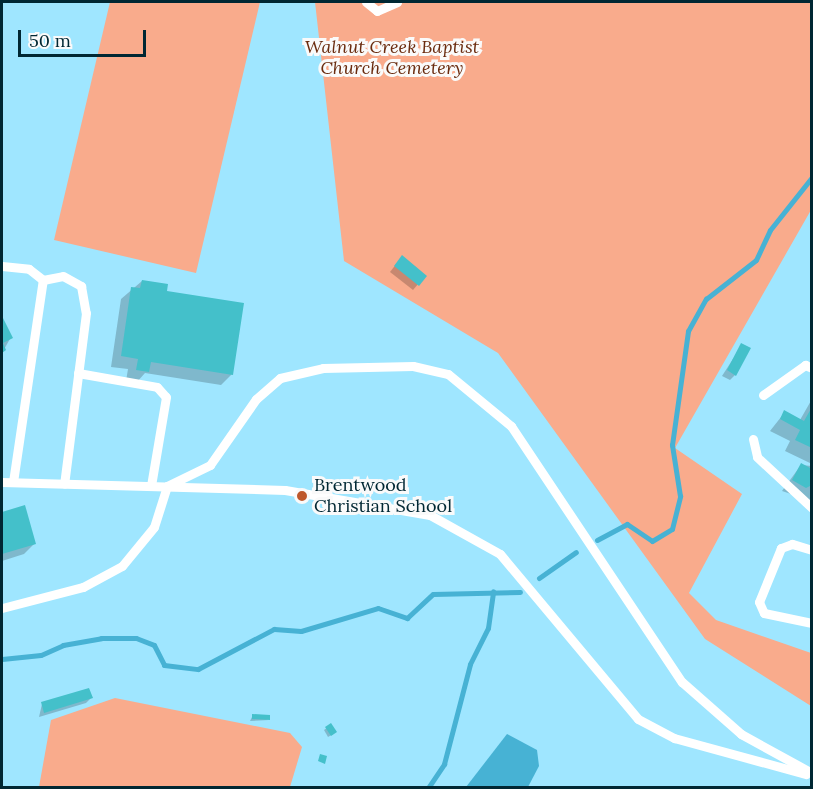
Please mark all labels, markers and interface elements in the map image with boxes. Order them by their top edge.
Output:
scale bar [21,18,148,56]
text: 50 m [29,29,71,52]
park label: Walnut Creek Baptist Church Cemetery [305,37,479,80]
place label: Brentwood Christian School [314,475,452,518]
marker: Brentwood Christian School [295,489,309,503]

